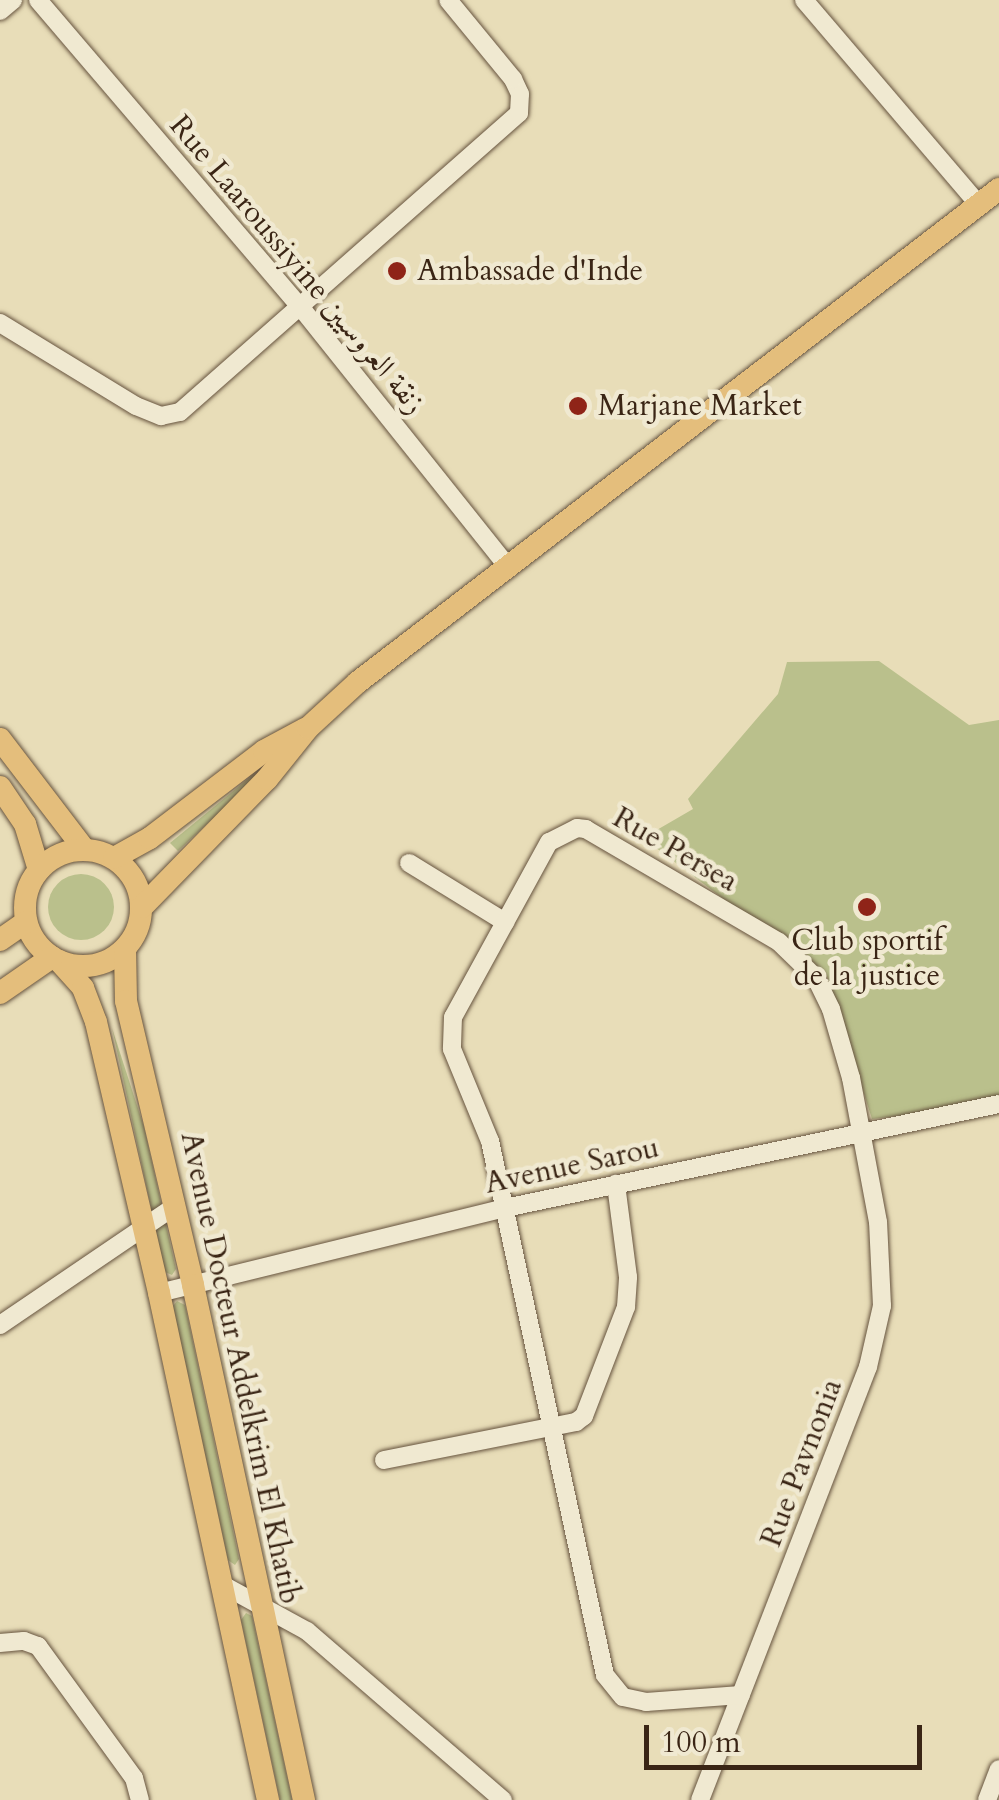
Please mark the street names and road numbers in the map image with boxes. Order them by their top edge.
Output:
street label: Rue Laaroussiyine زنقة العروسيين [161,108,433,422]
street label: Rue Persea [606,800,744,900]
street label: Avenue Docteur Addelkrim El Khatib [172,1129,308,1607]
street label: Avenue Sarou [482,1130,662,1202]
street label: Rue Pavnonia [754,1374,850,1552]

